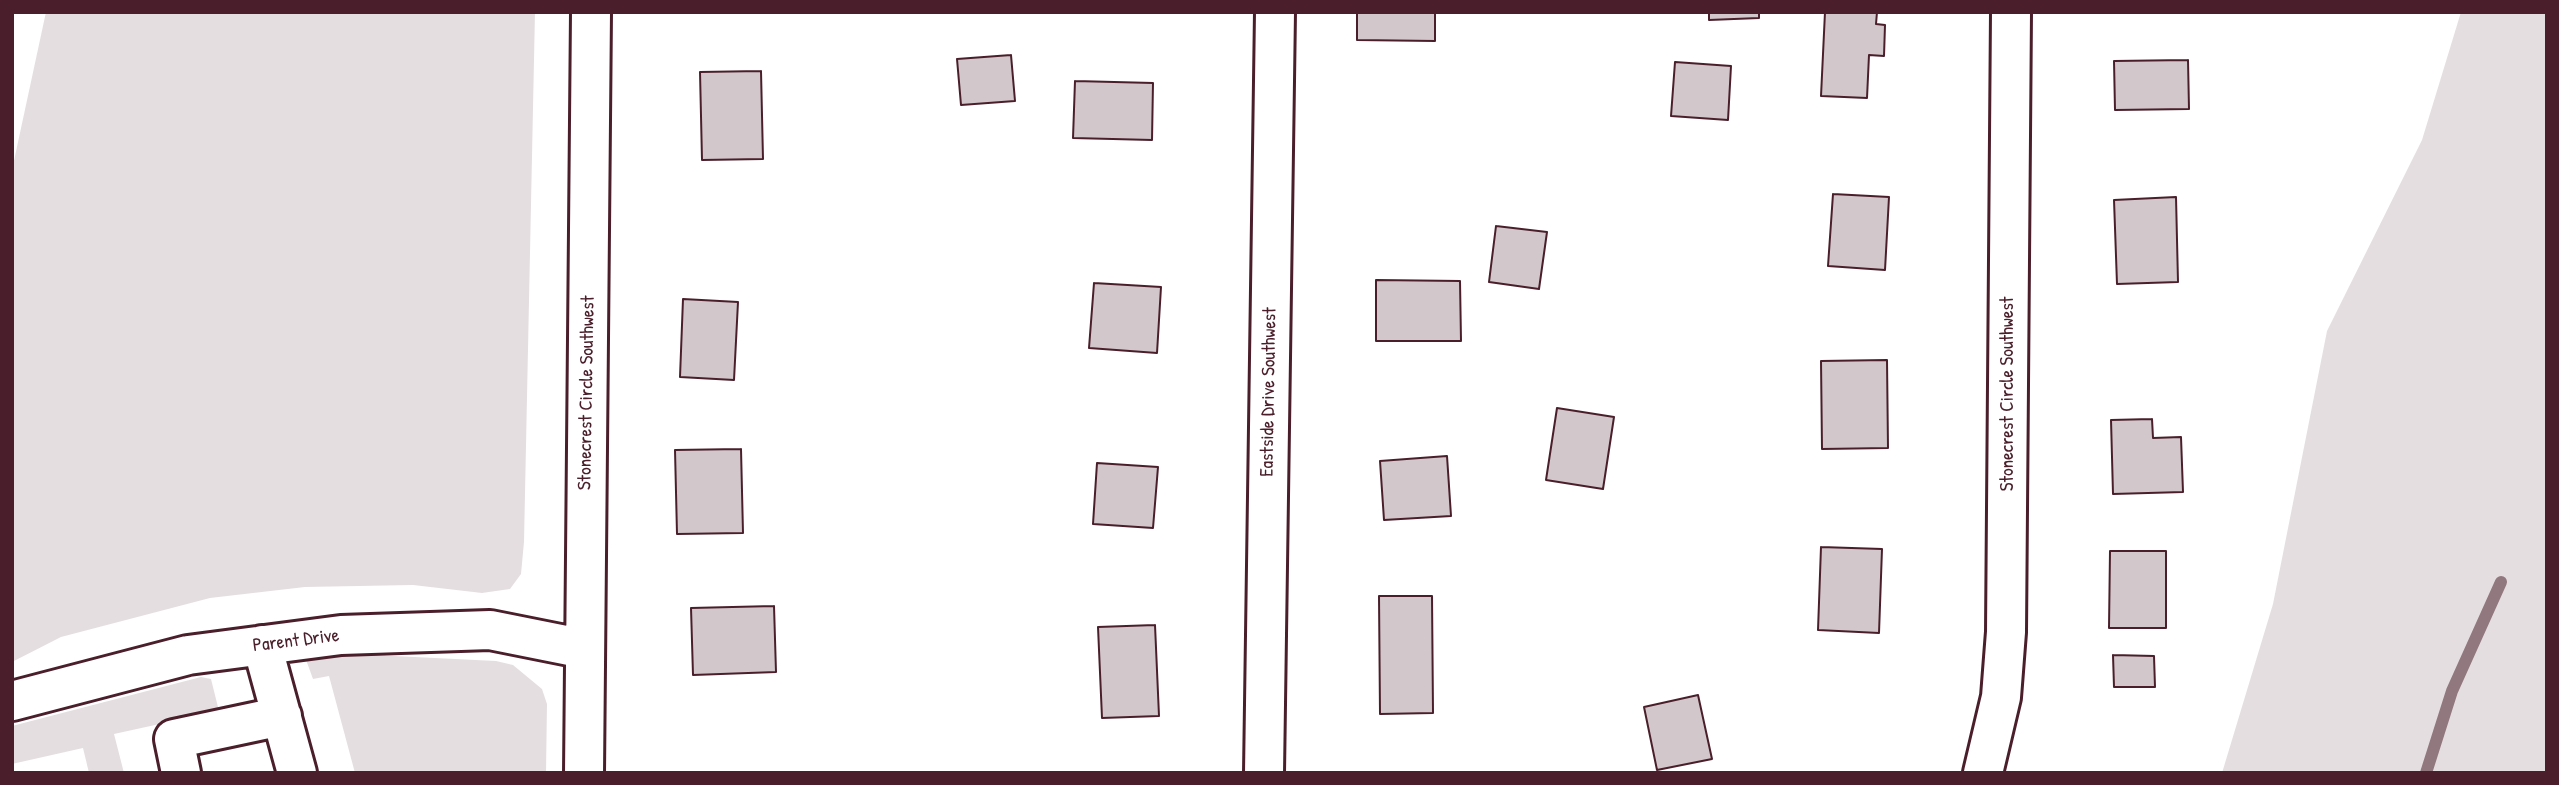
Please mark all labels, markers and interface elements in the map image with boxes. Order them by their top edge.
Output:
street label: Stonecrest Circle Southwest [574,296,600,490]
street label: Stonecrest Circle Southwest [1997,297,2019,491]
street label: Eastside Drive Southwest [1256,307,1282,477]
street label: Parent Drive [252,624,340,658]

